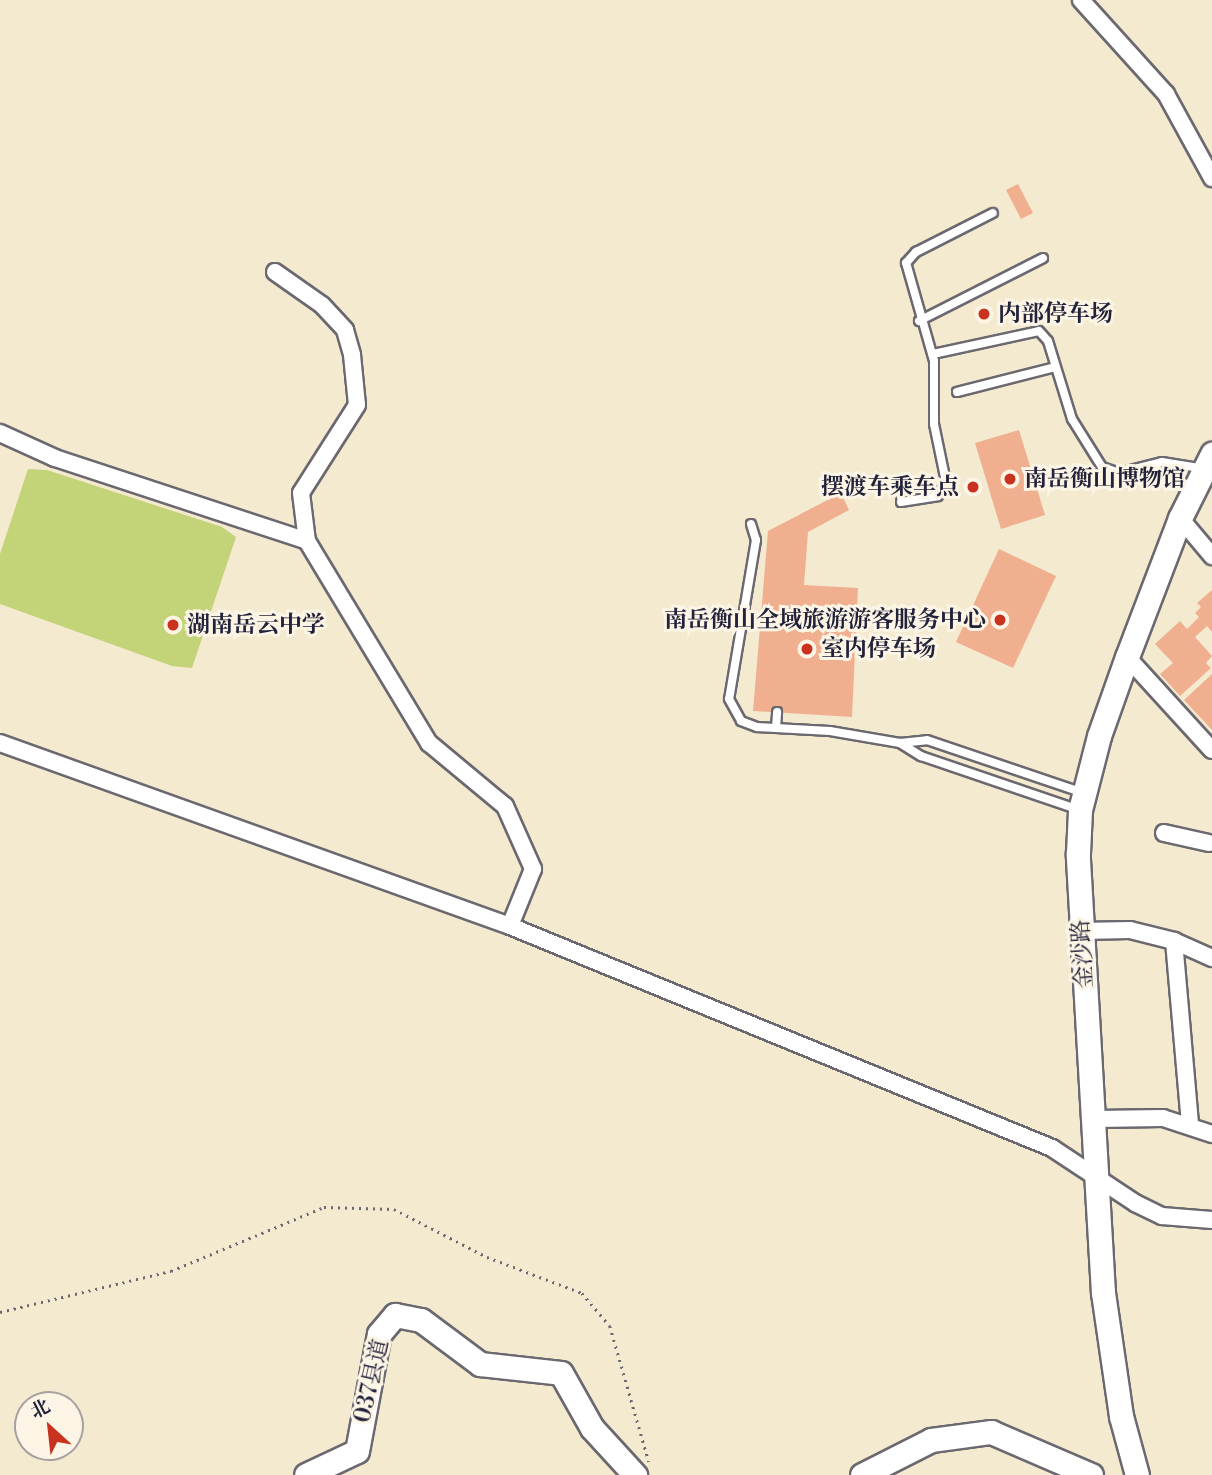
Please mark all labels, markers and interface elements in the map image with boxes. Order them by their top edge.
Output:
place label: 内部停车场 [998,300,1113,328]
marker: 内部停车场 [976,306,992,322]
place label: 南岳衡山博物馆 [1024,465,1185,493]
marker: 南岳衡山博物馆 [1002,471,1018,487]
place label: 摆渡车乘车点 [821,473,959,501]
marker: 摆渡车乘车点 [965,479,981,495]
place label: 南岳衡山全域旅游游客服务中心 [664,606,986,634]
place label: 湖南岳云中学 [187,611,325,639]
marker: 南岳衡山全域旅游游客服务中心 [992,612,1008,628]
marker: 湖南岳云中学 [165,617,181,633]
place label: 室内停车场 [821,635,936,663]
marker: 室内停车场 [799,641,815,657]
street label: 金沙路 [1067,919,1099,989]
street label: 037县道 [349,1336,395,1426]
north arrow [14,1391,84,1461]
text: 北 [26,1394,54,1424]

